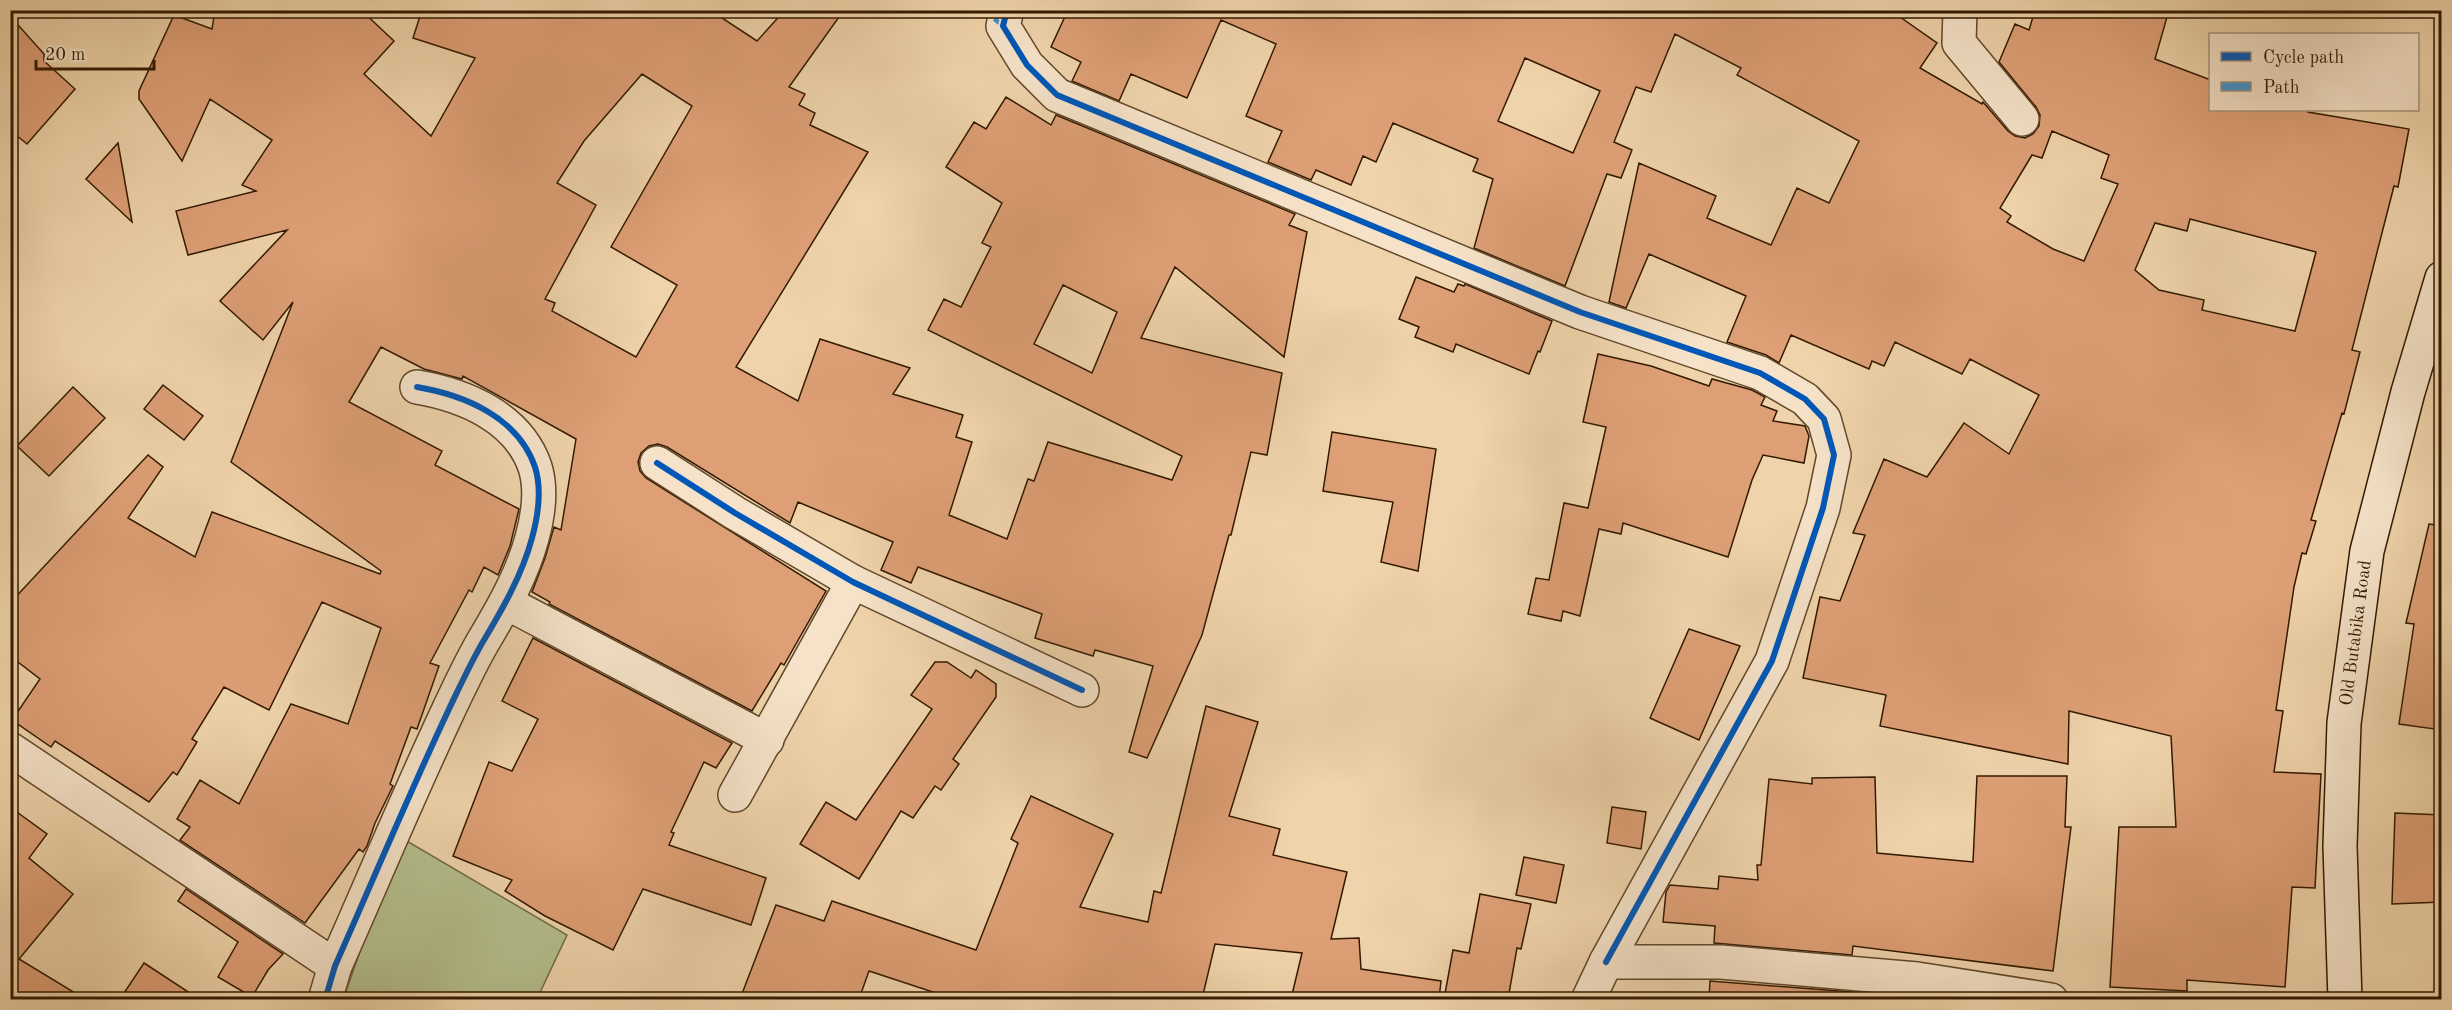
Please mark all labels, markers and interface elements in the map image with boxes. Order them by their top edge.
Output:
scale bar [36,33,154,71]
legend [2209,33,2419,111]
text: 20 m [45,46,85,64]
text: Cycle path [2263,49,2344,67]
text: Path [2263,79,2300,97]
street label: Old Butabika Road [2337,559,2375,707]

